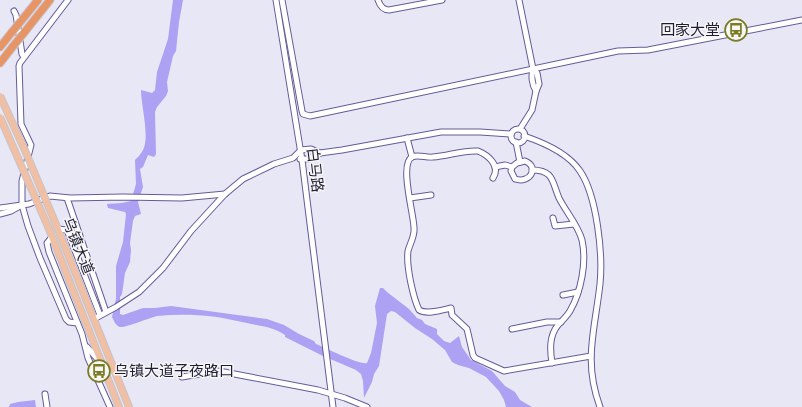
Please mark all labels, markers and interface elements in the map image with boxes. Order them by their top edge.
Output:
bus stop icon: 回家大堂 [723,17,749,43]
place label: 回家大堂 [660,21,720,39]
street label: 白马路 [303,147,327,193]
street label: 乌镇大道 [58,215,98,277]
bus stop icon: 乌镇大道子夜路口 [86,358,112,384]
place label: 乌镇大道子夜路口 [114,362,234,380]

